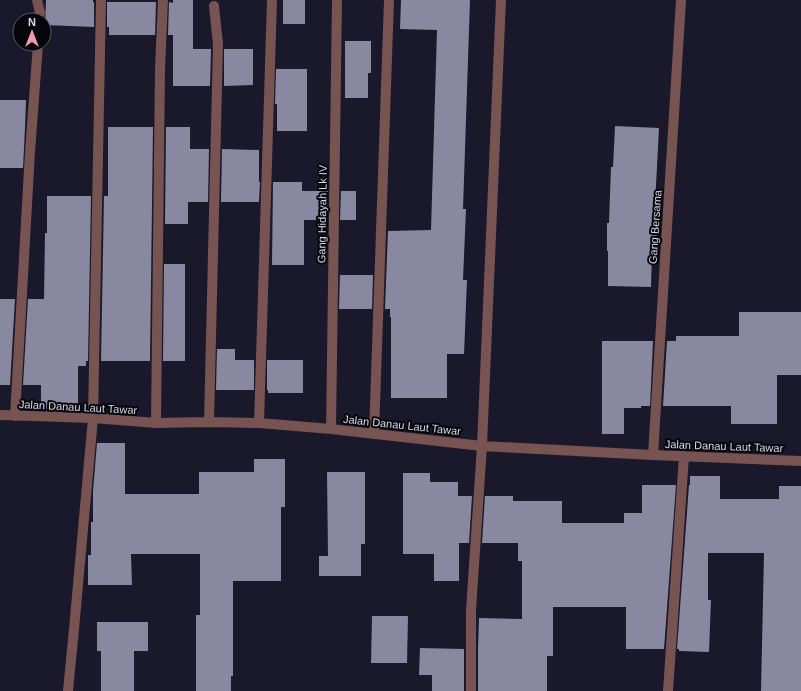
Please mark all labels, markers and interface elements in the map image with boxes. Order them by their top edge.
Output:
north arrow [12,12,52,52]
text: N [28,16,36,28]
street label: Gang Hidayah Lk IV [315,164,329,263]
street label: Gang Bersama [646,189,664,264]
street label: Jalan Danau Laut Tawar [19,398,138,416]
street label: Jalan Danau Laut Tawar [342,413,462,437]
street label: Jalan Danau Laut Tawar [665,438,784,454]

